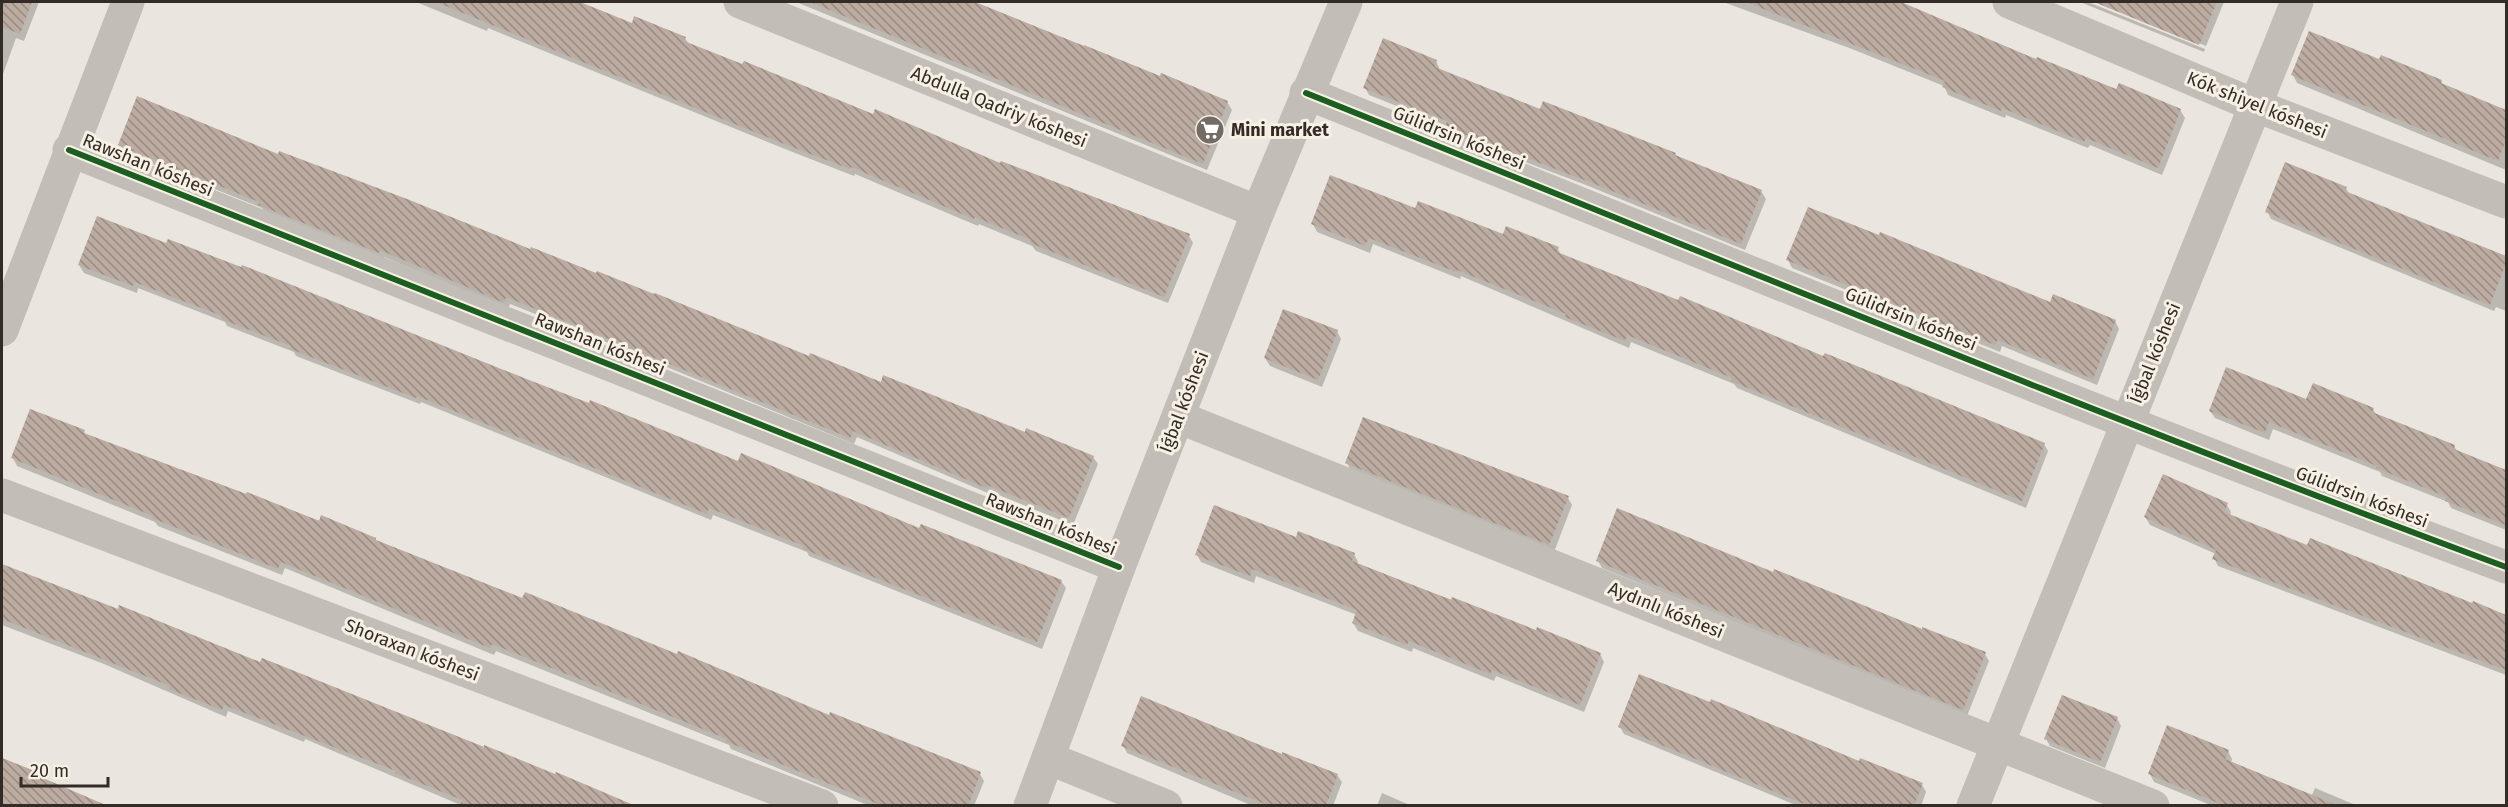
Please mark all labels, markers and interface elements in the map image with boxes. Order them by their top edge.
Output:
street label: Abdulla Qadriy kóshesi [908,62,1090,152]
street label: Kók shiyel kóshesi [2184,67,2330,143]
street label: Gúlidrsin kóshesi [1390,102,1528,174]
supermarket icon: Mini market [1194,114,1226,146]
place label: Mini market [1231,119,1330,141]
street label: Rawshan kóshesi [79,129,217,201]
street label: Gúlidrsin kóshesi [1842,283,1980,355]
street label: Íǵbal kóshesi [2124,299,2185,407]
street label: Rawshan kóshesi [531,308,669,380]
street label: Íǵbal kóshesi [1154,348,1213,456]
street label: Gúlidrsin kóshesi [2293,462,2431,532]
street label: Rawshan kóshesi [982,488,1120,560]
street label: Aydınlı kóshesi [1605,577,1727,643]
street label: Shoraxan kóshesi [342,614,482,686]
scale bar [21,750,108,788]
text: 20 m [30,760,69,782]

